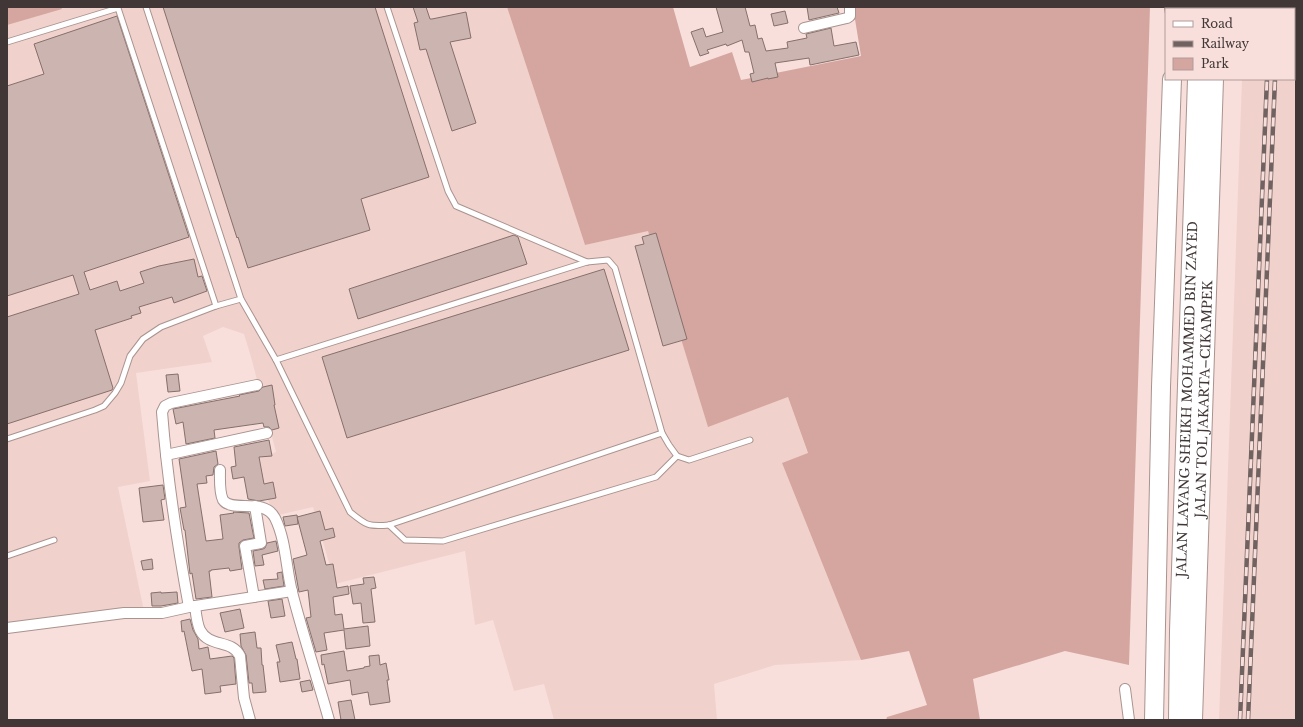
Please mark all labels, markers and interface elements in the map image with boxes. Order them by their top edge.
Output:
legend [1165,8,1295,80]
text: Road [1201,16,1233,31]
text: Railway [1201,36,1250,51]
text: Park [1201,56,1229,71]
street label: JALAN LAYANG SHEIKH MOHAMMED BIN ZAYED [1172,221,1201,580]
street label: JALAN TOL JAKARTA–CIKAMPEK [1191,279,1216,520]

